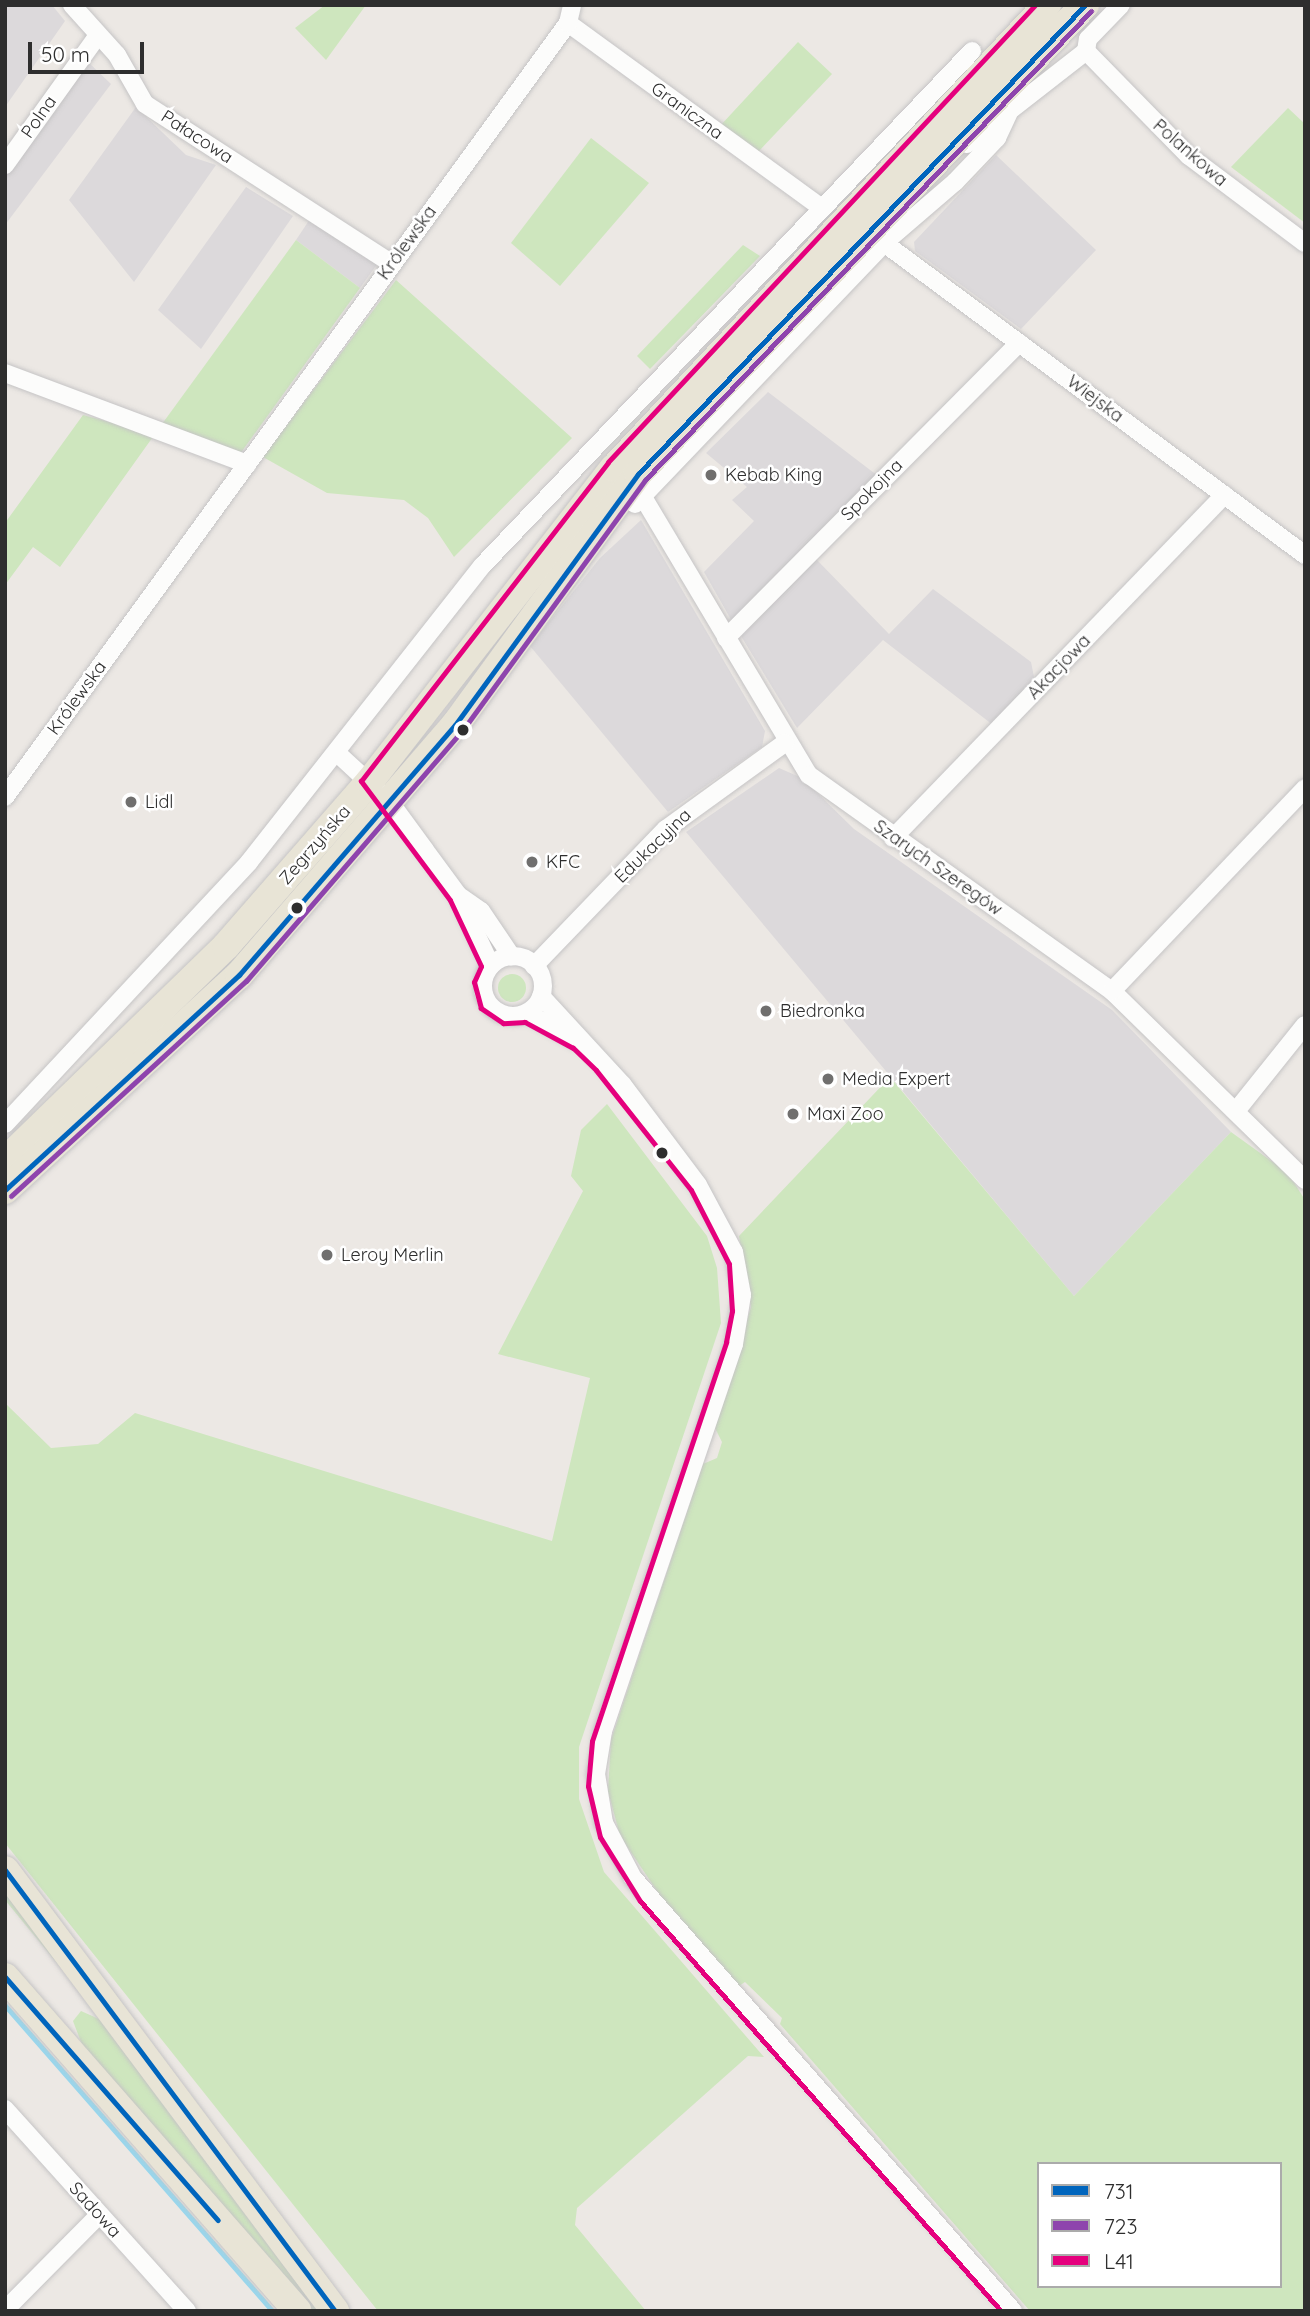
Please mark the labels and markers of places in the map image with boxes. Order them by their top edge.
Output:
place label: Kebab King [725,464,822,486]
marker: Kebab King [703,467,719,483]
unlabelled marker [456,723,470,737]
place label: Lidl [145,791,173,813]
marker: Lidl [123,794,139,810]
place label: KFC [546,851,580,873]
marker: KFC [524,854,540,870]
unlabelled marker [290,901,304,915]
place label: Biedronka [780,1000,865,1022]
marker: Biedronka [758,1003,774,1019]
place label: Media Expert [842,1068,951,1090]
marker: Media Expert [820,1071,836,1087]
place label: Maxi Zoo [807,1103,884,1125]
marker: Maxi Zoo [785,1106,801,1122]
unlabelled marker [655,1146,669,1160]
place label: Leroy Merlin [341,1244,444,1266]
marker: Leroy Merlin [319,1247,335,1263]

